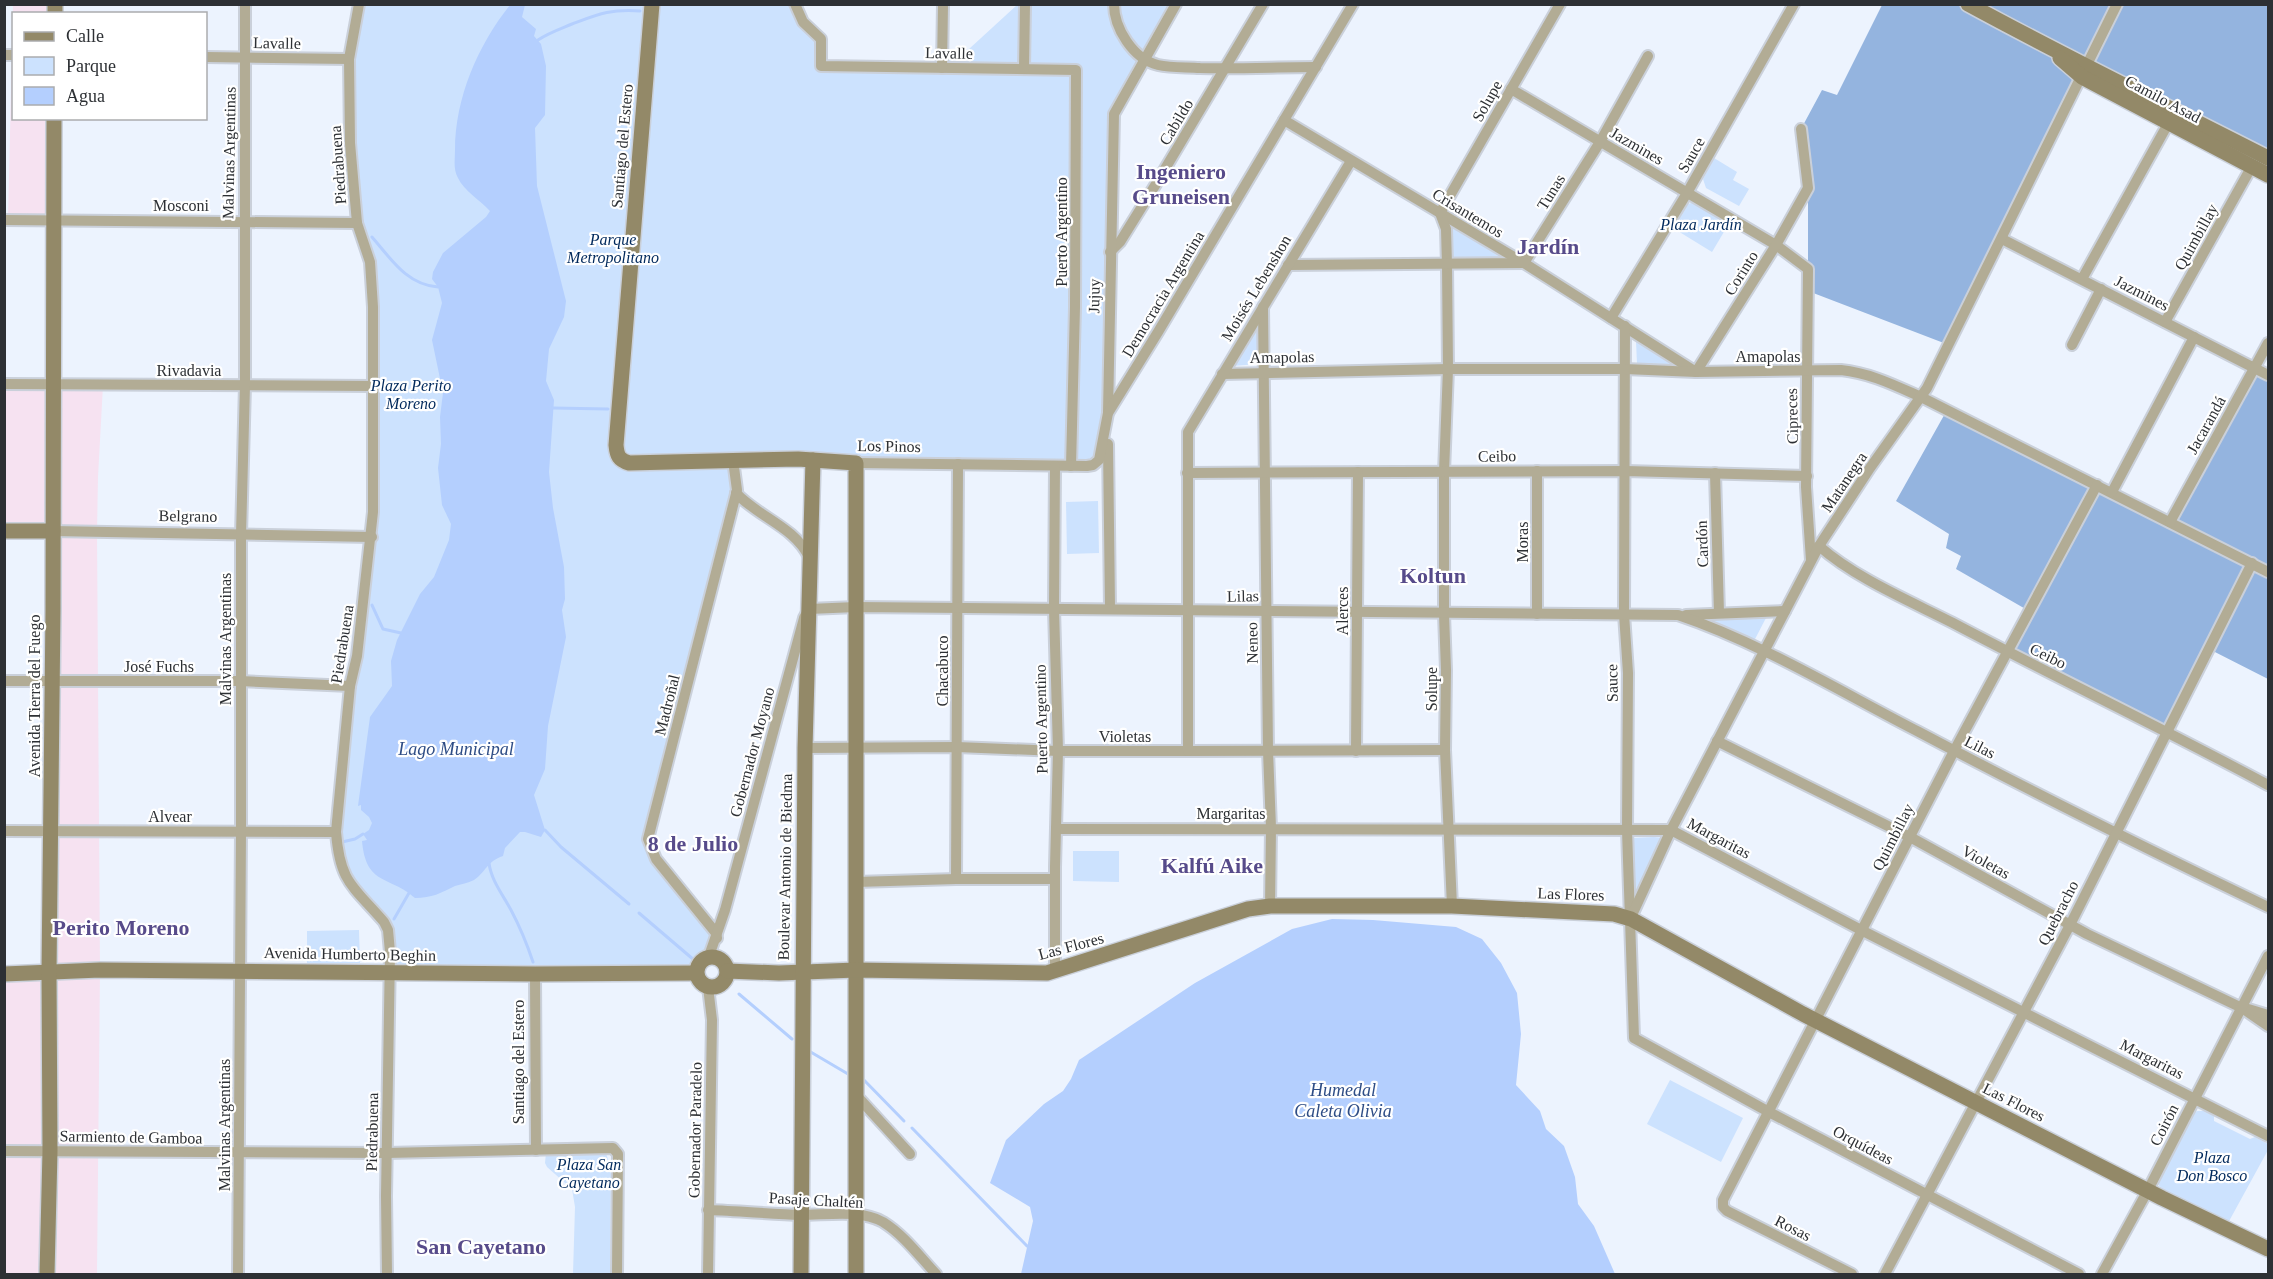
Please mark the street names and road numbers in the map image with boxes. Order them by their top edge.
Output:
street label: Lavalle [253,34,301,52]
street label: Lavalle [925,44,973,62]
street label: Camilo Asad [2122,72,2204,126]
street label: Solupe [1469,77,1506,125]
street label: Santiago del Estero [608,83,637,209]
street label: Malvinas Argentinas [219,87,240,219]
street label: Cabildo [1156,96,1196,148]
street label: Jazmines [1607,124,1667,168]
street label: Piedrabuena [327,125,349,205]
street label: Sauce [1674,134,1708,176]
street label: Tunas [1534,171,1568,213]
street label: Puerto Argentino [1053,177,1071,287]
street label: Crisantemos [1429,185,1507,241]
street label: Mosconi [153,197,210,214]
street label: Quimbillay [2171,201,2222,273]
street label: Democracia Argentina [1119,228,1208,361]
street label: Moisés Lebenshon [1218,232,1294,344]
street label: Corinto [1721,248,1761,298]
street label: Jazmines [2112,272,2172,314]
street label: Jujuy [1085,279,1104,313]
street label: Amapolas [1249,348,1315,367]
street label: Amapolas [1736,348,1800,366]
street label: Rivadavia [157,362,221,379]
street label: Cipreces [1783,388,1802,444]
street label: Jacarandá [2183,393,2229,457]
street label: Los Pinos [857,437,921,455]
street label: Ceibo [1478,447,1516,465]
street label: Matanegra [1818,449,1871,516]
street label: Belgrano [159,507,217,526]
street label: Cardón [1693,520,1711,568]
street label: Moras [1514,522,1531,562]
street label: Malvinas Argentinas [217,573,235,705]
street label: Lilas [1227,587,1259,605]
street label: Alerces [1334,587,1351,635]
street label: Piedrabuena [327,604,357,684]
street label: Avenida Tierra del Fuego [26,615,44,777]
street label: Neneo [1243,622,1261,664]
street label: Chacabuco [934,635,951,707]
street label: Ceibo [2027,640,2069,672]
street label: José Fuchs [124,658,194,675]
street label: Puerto Argentino [1032,664,1051,774]
street label: Sauce [1603,664,1621,702]
street label: Solupe [1423,667,1441,711]
street label: Madroñal [651,672,683,737]
street label: Gobernador Moyano [726,685,778,819]
street label: Violetas [1099,728,1151,745]
street label: Lilas [1962,732,1998,762]
street label: Boulevar Antonio de Biedma [775,773,795,961]
street label: Quimbillay [1869,801,1918,874]
street label: Margaritas [1196,805,1266,823]
street label: Alvear [148,808,192,825]
street label: Margaritas [1684,814,1753,863]
street label: Violetas [1959,842,2013,882]
street label: Quebracho [2034,878,2082,948]
street label: Las Flores [1537,884,1605,904]
street label: Las Flores [1036,929,1106,963]
street label: Avenida Humberto Beghin [264,944,436,965]
street label: Santiago del Estero [510,1000,528,1124]
street label: Margaritas [2117,1036,2187,1083]
street label: Malvinas Argentinas [216,1059,234,1191]
street label: Gobernador Paradelo [685,1062,705,1198]
street label: Las Flores [1980,1079,2048,1125]
street label: Piedrabuena [363,1092,381,1172]
street label: Coirón [2146,1101,2182,1149]
street label: Orquídeas [1830,1122,1896,1169]
street label: Sarmiento de Gamboa [59,1127,203,1147]
street label: Pasaje Chaltén [768,1189,864,1212]
street label: Rosas [1772,1212,1814,1244]

